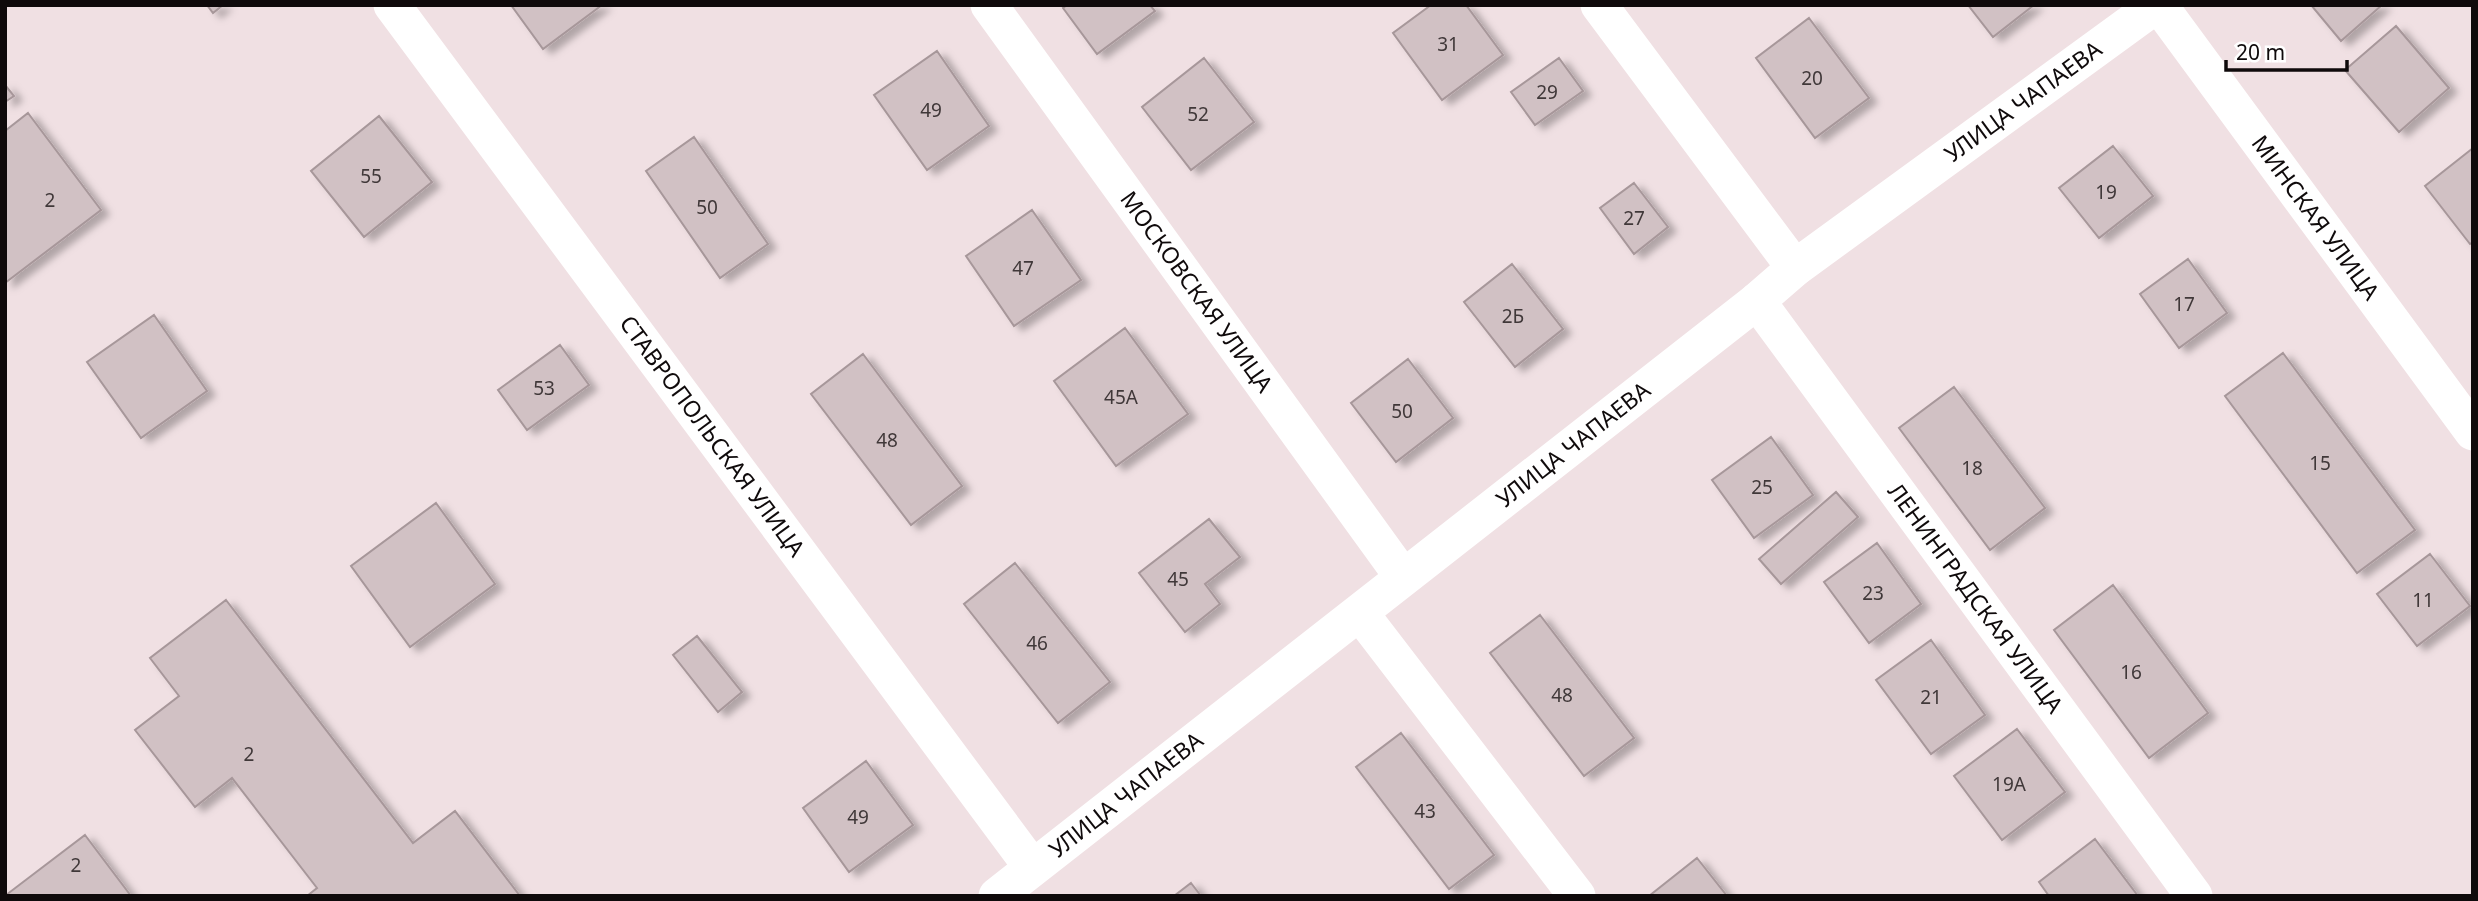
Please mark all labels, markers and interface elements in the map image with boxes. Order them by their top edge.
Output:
scale bar [2226,28,2347,72]
house number: 31 [1437,31,1459,57]
street label: УЛИЦА ЧАПАЕВА [1938,33,2108,169]
text: 20 m [2236,38,2285,66]
house number: 20 [1801,65,1823,91]
house number: 29 [1536,79,1558,105]
house number: 49 [920,97,942,123]
house number: 52 [1187,101,1209,127]
street label: МИНСКАЯ УЛИЦА [2245,128,2388,306]
house number: 55 [360,163,382,189]
house number: 19 [2095,179,2117,205]
street label: МОСКОВСКАЯ УЛИЦА [1114,184,1281,399]
house number: 2 [45,187,55,213]
house number: 50 [696,194,718,220]
house number: 27 [1623,205,1645,231]
house number: 47 [1012,255,1034,281]
house number: 17 [2173,291,2195,317]
house number: 2Б [1502,303,1524,329]
street label: СТАВРОПОЛЬСКАЯ УЛИЦА [613,308,813,563]
street label: УЛИЦА ЧАПАЕВА [1489,373,1657,514]
house number: 53 [533,375,555,401]
house number: 45А [1104,384,1139,410]
house number: 50 [1391,398,1413,424]
house number: 48 [876,427,898,453]
house number: 15 [2309,450,2331,476]
house number: 18 [1961,455,1983,481]
house number: 25 [1751,474,1773,500]
street label: ЛЕНИНГРАДСКАЯ УЛИЦА [1881,476,2072,720]
house number: 45 [1167,566,1189,592]
house number: 23 [1862,580,1884,606]
house number: 11 [2412,587,2434,613]
house number: 46 [1026,630,1048,656]
house number: 16 [2120,659,2142,685]
house number: 48 [1551,682,1573,708]
house number: 21 [1920,684,1942,710]
street label: УЛИЦА ЧАПАЕВА [1042,724,1209,864]
house number: 2 [244,741,254,767]
house number: 19А [1992,771,2027,797]
house number: 43 [1414,798,1436,824]
house number: 49 [847,804,869,830]
house number: 2 [71,852,81,878]

